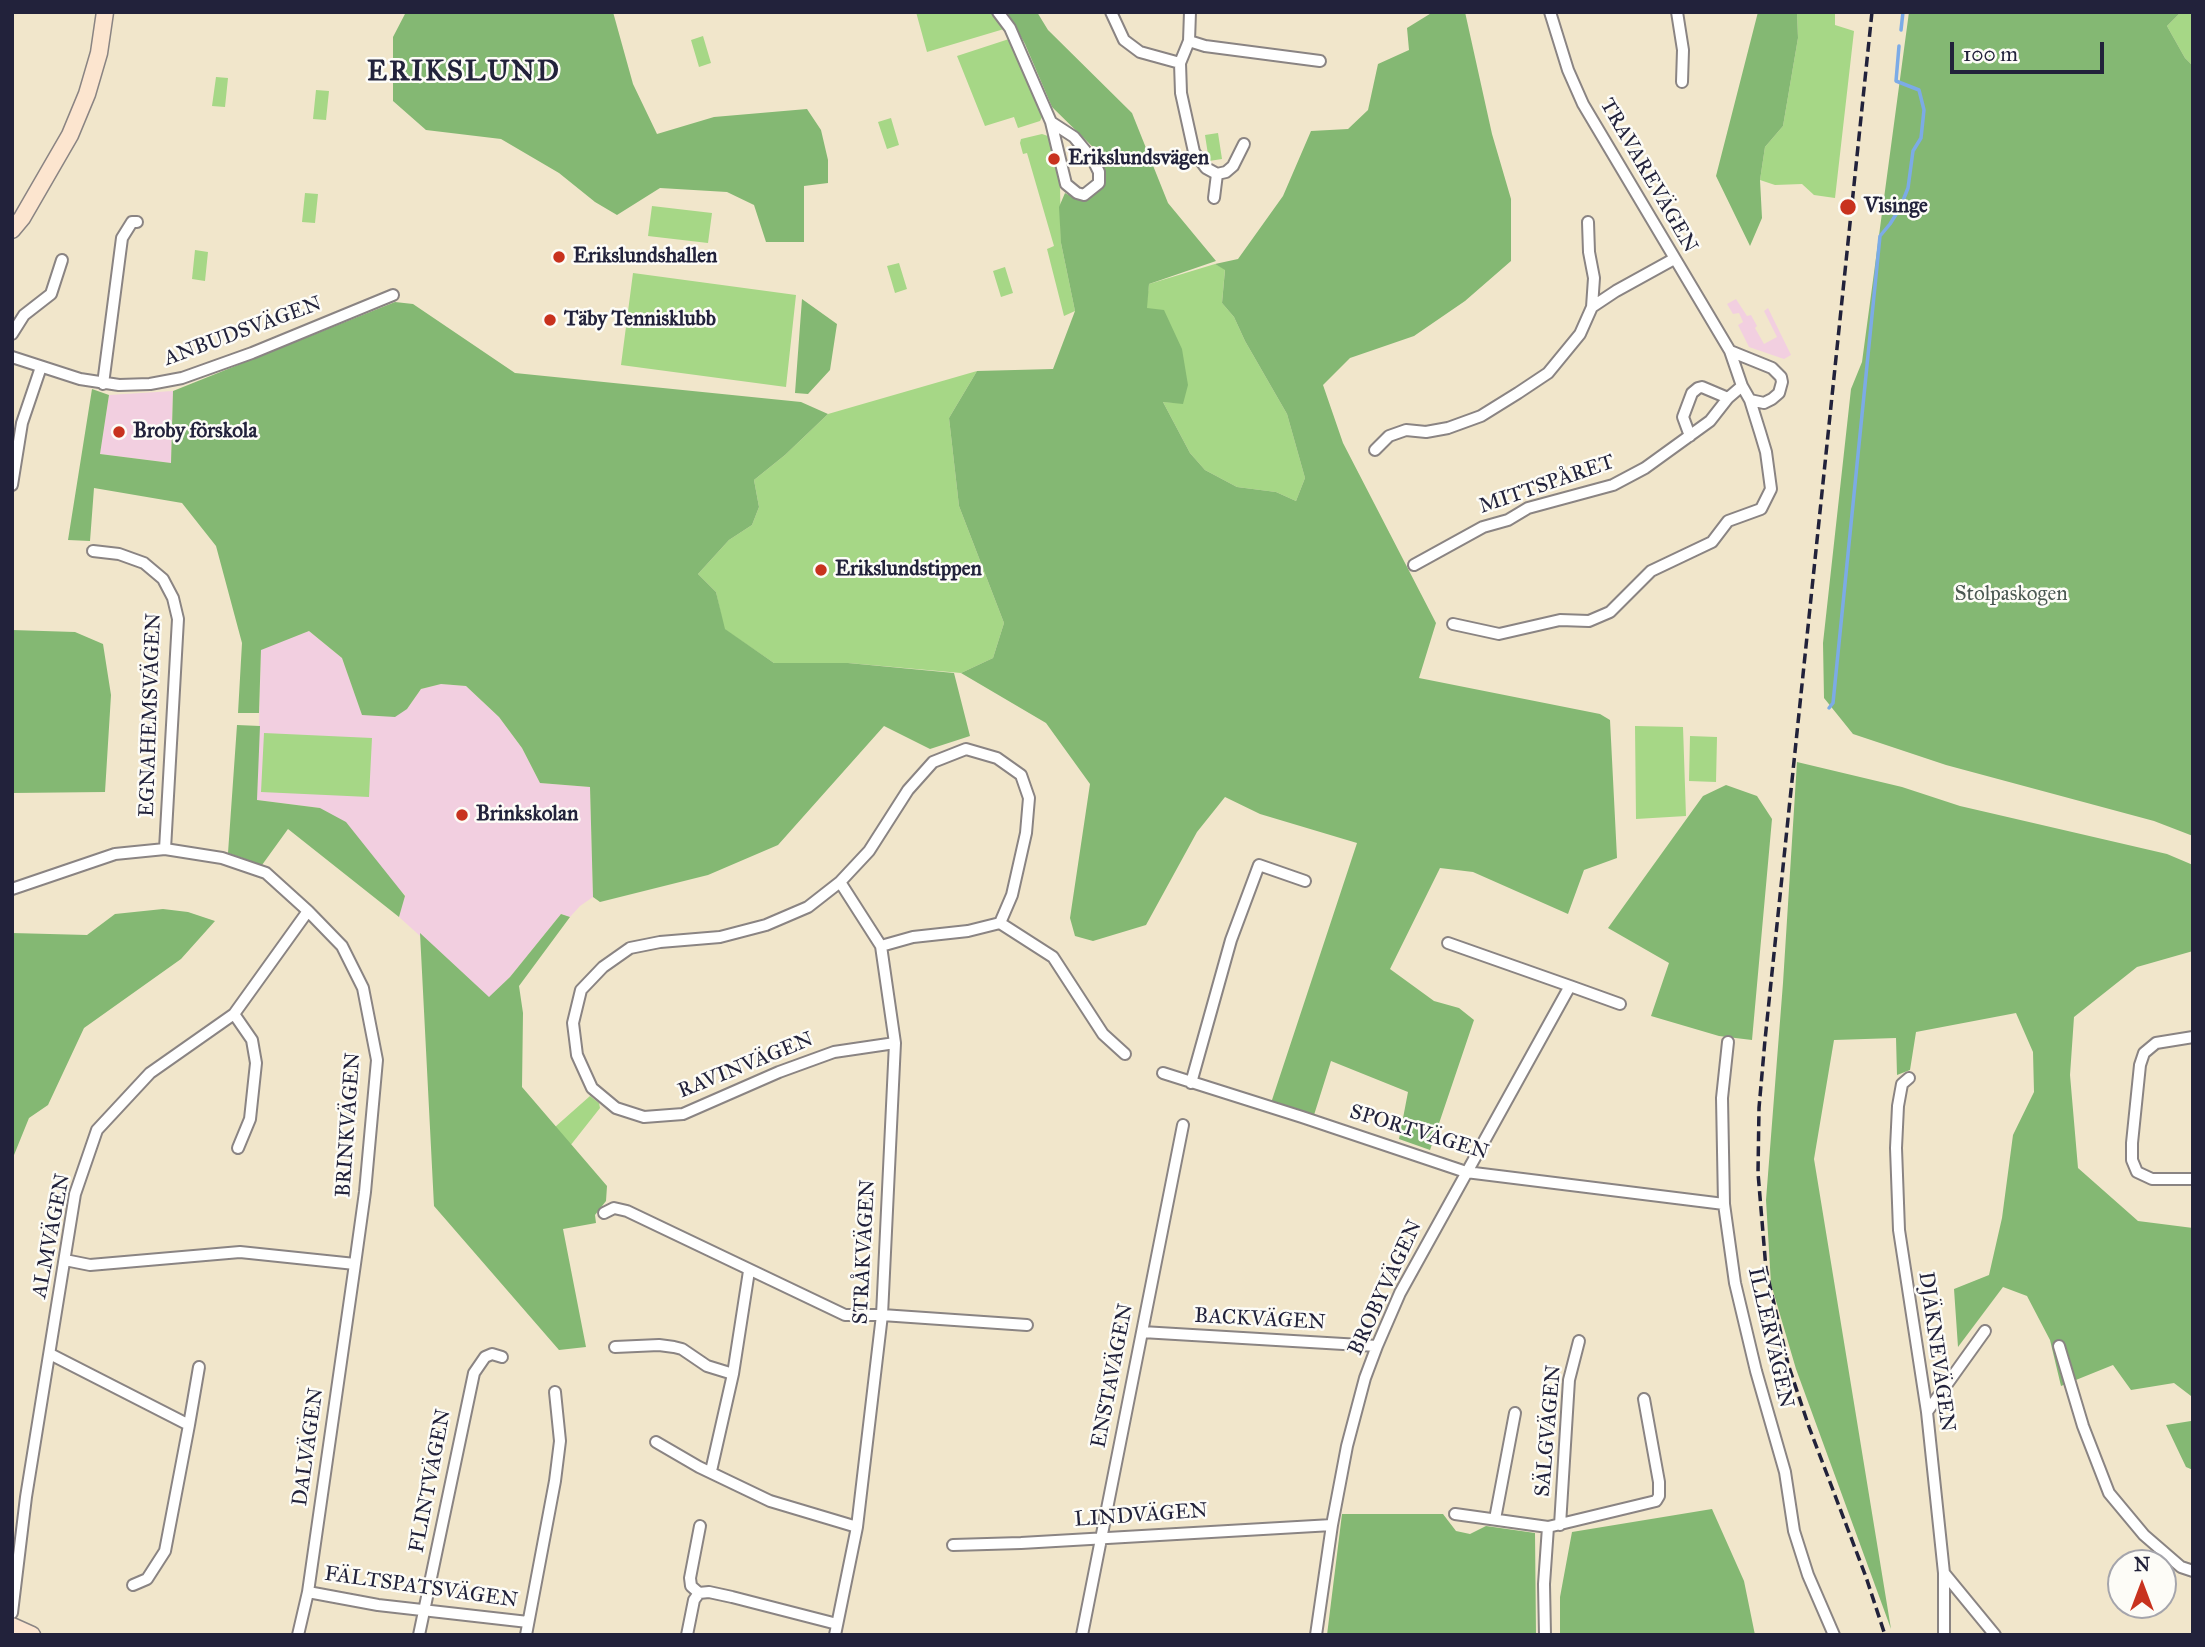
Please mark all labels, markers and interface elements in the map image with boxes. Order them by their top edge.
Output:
scale bar [1953,28,2107,72]
text: 100 m [1963,41,2018,67]
district label: ERIKSLUND [368,56,560,90]
street label: TRAVAREVÄGEN [1594,94,1702,258]
place label: Erikslundsvägen [1068,146,1209,172]
marker: Erikslundsvägen [1046,151,1062,167]
place label: Visinge [1864,194,1928,220]
marker: Visinge [1838,197,1858,217]
place label: Erikslundshallen [573,244,717,270]
marker: Erikslundshallen [551,249,567,265]
street label: ANBUDSVÄGEN [161,292,325,372]
place label: Täby Tennisklubb [564,307,716,333]
marker: Täby Tennisklubb [542,312,558,328]
place label: Broby förskola [133,419,257,445]
marker: Broby förskola [111,424,127,440]
street label: MITTSPÅRET [1476,450,1618,520]
place label: Erikslundstippen [835,557,982,583]
marker: Erikslundstippen [813,562,829,578]
park label: Stolpaskogen [1955,582,2067,608]
street label: EGNAHEMSVÄGEN [135,613,167,817]
place label: Brinkskolan [476,802,578,828]
marker: Brinkskolan [454,807,470,823]
street label: RAVINVÄGEN [675,1027,817,1105]
street label: BRINKVÄGEN [331,1052,367,1198]
street label: SPORTVÄGEN [1346,1100,1492,1166]
street label: ALMVÄGEN [28,1172,76,1300]
street label: STRÅKVÄGEN [849,1179,881,1325]
street label: BROBYVÄGEN [1344,1216,1428,1360]
street label: ILLERVÄGEN [1742,1265,1798,1411]
street label: DJÄKNEVÄGEN [1912,1270,1960,1434]
street label: ENSTAVÄGEN [1087,1302,1139,1450]
street label: BACKVÄGEN [1194,1304,1326,1336]
street label: SÄLGVÄGEN [1531,1364,1567,1498]
street label: DALVÄGEN [288,1386,330,1508]
street label: FLINTVÄGEN [405,1407,457,1555]
street label: LINDVÄGEN [1074,1499,1208,1533]
north arrow [2107,1549,2177,1619]
text: N [2134,1553,2150,1576]
street label: FÄLTSPATSVÄGEN [323,1562,519,1614]

